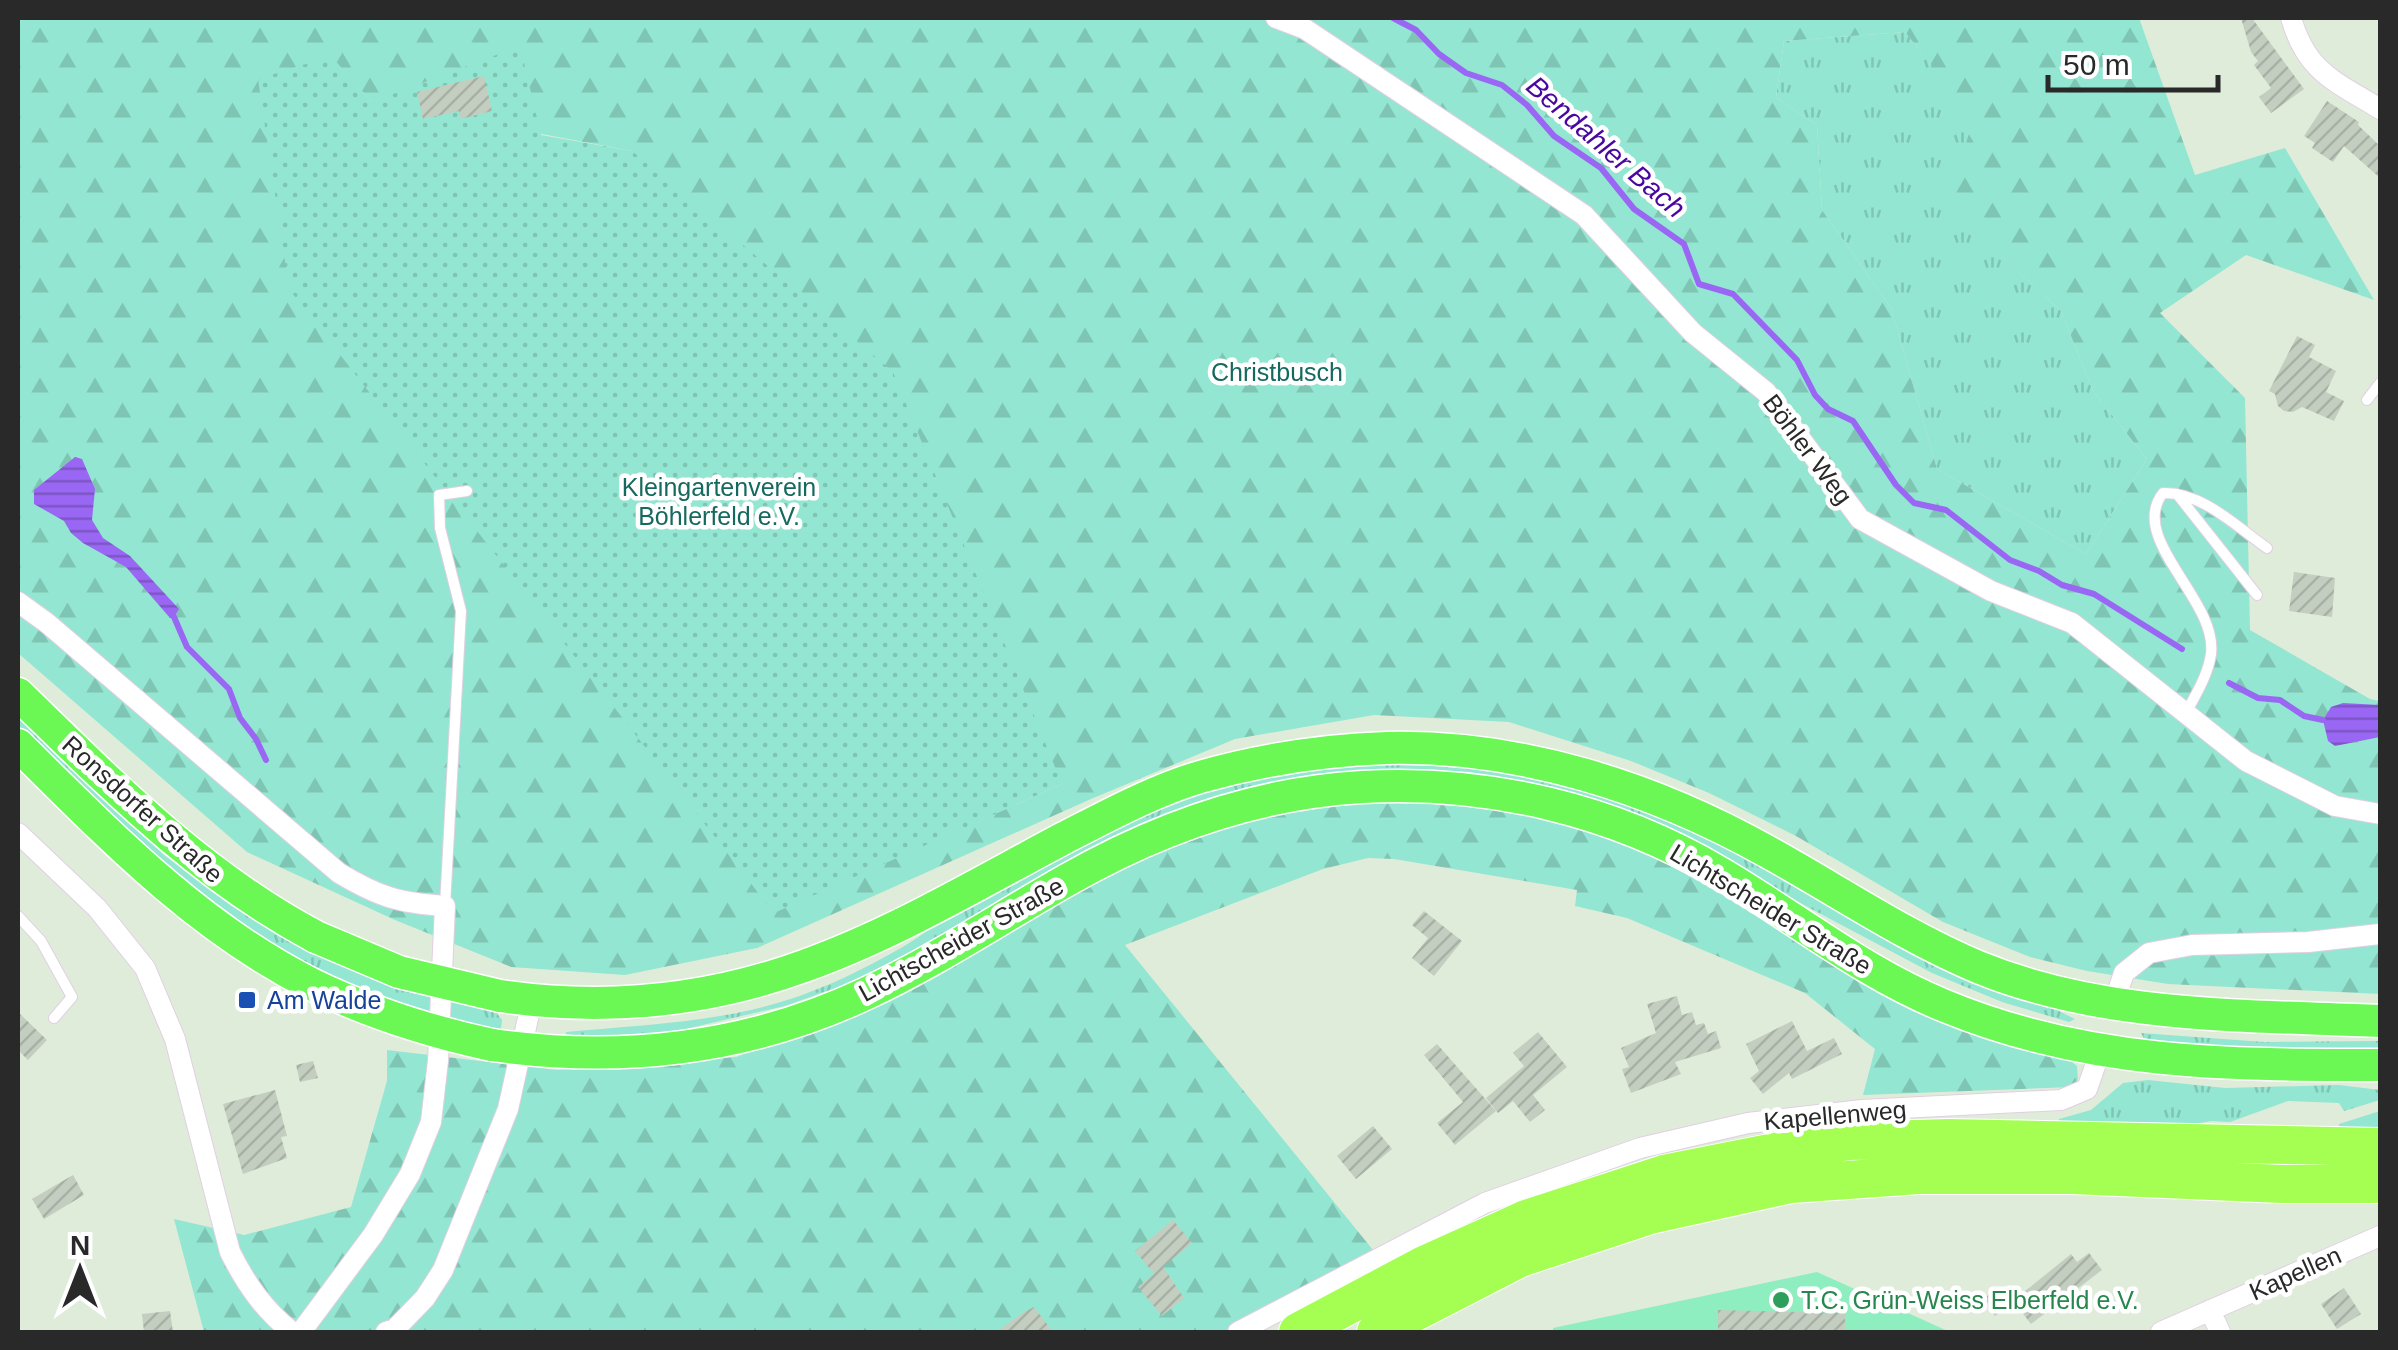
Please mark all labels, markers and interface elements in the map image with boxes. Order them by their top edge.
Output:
scale bar [2048,30,2218,92]
text: 50 m [2063,48,2130,81]
water label: Bendahler Bach [1521,70,1691,224]
park label: Christbusch [1211,358,1343,386]
street label: Böhler Weg [1758,389,1858,509]
park label: Kleingartenverein Böhlerfeld e.V. [622,473,816,530]
street label: Ronsdorfer Straße [57,730,229,888]
street label: Lichtscheider Straße [1666,838,1876,980]
street label: Lichtscheider Straße [854,871,1068,1007]
place label: Am Walde [267,986,381,1014]
marker: Am Walde [236,989,258,1011]
street label: Kapellenweg [1762,1095,1908,1135]
north arrow [30,1220,130,1320]
text: N [70,1230,90,1261]
street label: Kapellen [2245,1240,2345,1306]
place label: T.C. Grün-Weiss Elberfeld e.V. [1801,1286,2139,1314]
marker: T.C. Grün-Weiss Elberfeld e.V. [1770,1289,1792,1311]

